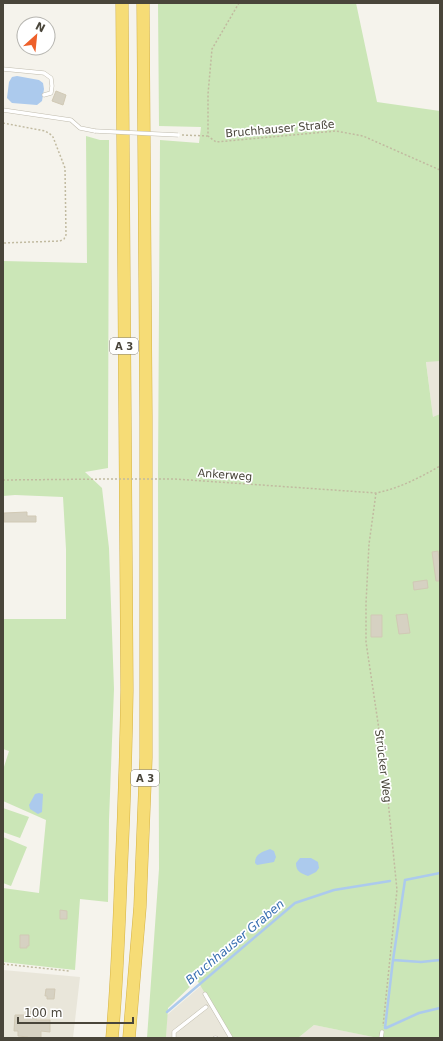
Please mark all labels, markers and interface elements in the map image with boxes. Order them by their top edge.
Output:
north arrow [16,16,56,56]
text: N [33,20,47,35]
street label: Bruchhauser Straße [225,118,335,140]
road number: A 3 [110,338,138,354]
street label: Ankerweg [197,467,253,483]
street label: Strücker Weg [372,729,394,803]
road number: A 3 [131,770,159,786]
water label: Bruchhauser Graben [183,897,287,987]
scale bar [18,999,133,1025]
text: 100 m [24,1006,62,1020]

